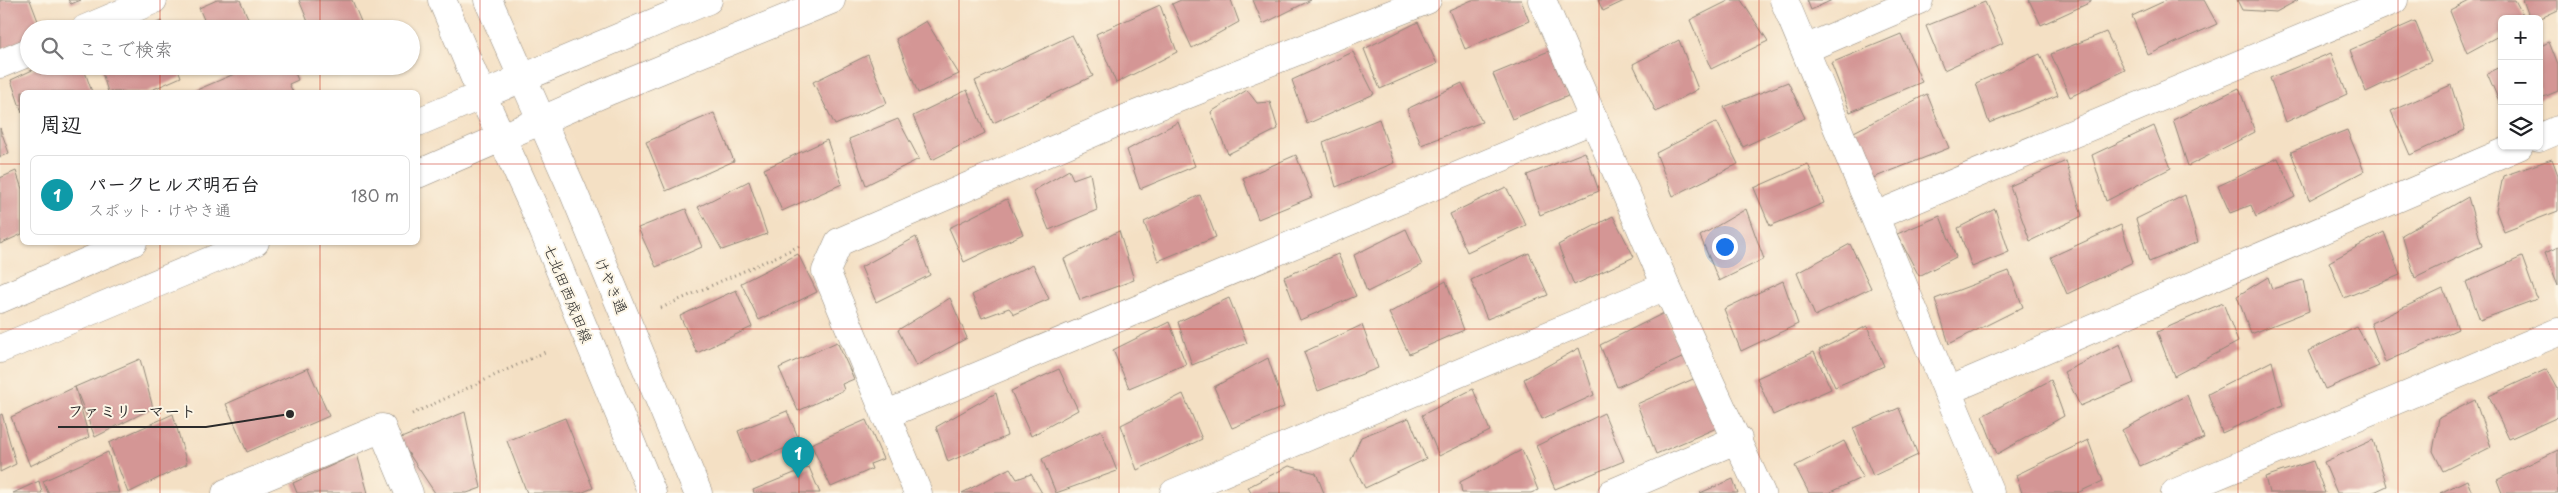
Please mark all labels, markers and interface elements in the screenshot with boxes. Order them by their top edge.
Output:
map controls [2498,15,2543,150]
button: + [2498,15,2543,60]
search box [20,20,420,75]
icon: search [38,34,66,62]
text: ここで検索 [78,34,173,62]
button: − [2498,60,2543,105]
button: layers [2498,105,2543,150]
text: 周辺 [40,107,82,139]
text: パークヒルズ明石台 [88,169,259,197]
text: 1 [53,183,61,207]
text: 180 m [351,183,399,207]
text: スポット · けやき通 [88,197,231,221]
your location [1712,234,1738,260]
street label: 七北田西成田線 [539,240,599,346]
street label: けやき通 [590,253,634,317]
callout: ファミリーマート [58,396,206,427]
text: ファミリーマート [68,398,196,422]
pin: 1 [782,437,814,478]

